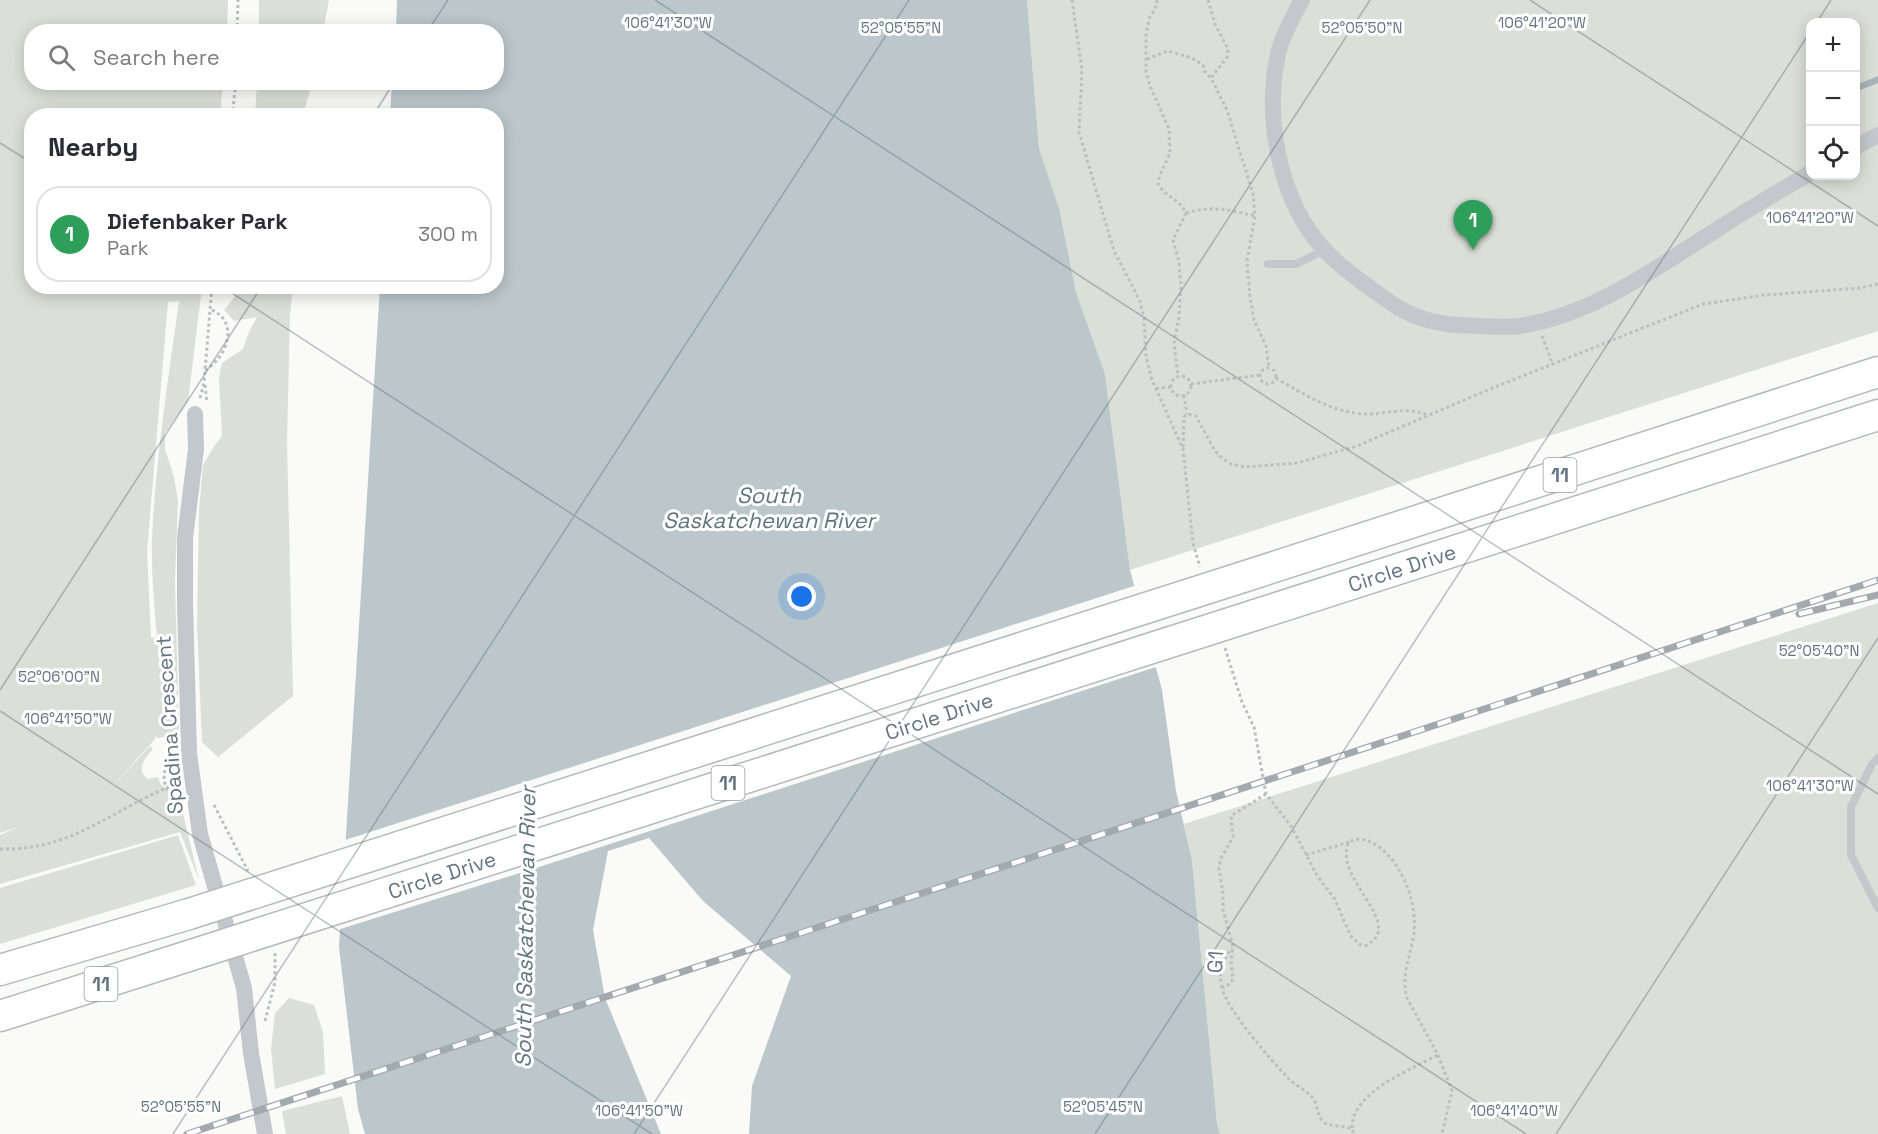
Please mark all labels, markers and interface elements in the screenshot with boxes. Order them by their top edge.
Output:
text: 106°41'30"W [624,13,712,32]
text: 106°41'20"W [1498,13,1586,32]
text: 52°05'55"N [861,18,941,37]
text: 52°05'50"N [1322,18,1402,37]
map controls [1806,18,1860,180]
button: + [1806,18,1860,72]
search box [24,24,504,90]
icon: search [45,41,78,74]
text: Search here [93,43,220,71]
button: − [1806,72,1860,126]
button: locate [1806,126,1860,180]
text: Nearby [48,130,138,164]
pin: 1 [1454,200,1492,250]
text: Diefenbaker Park [107,207,288,235]
text: 106°41'20"W [1766,208,1854,227]
text: 1 [65,221,74,247]
text: 300 m [418,221,478,247]
text: Park [107,235,149,261]
road number: 11 [1544,458,1576,492]
water label: South Saskatchewan River [663,481,877,534]
street label: Circle Drive [1345,538,1459,598]
your location [787,582,816,611]
street label: Spadina Crescent [149,635,189,815]
text: 52°05'40"N [1779,641,1859,660]
text: 52°06'00"N [18,667,100,686]
street label: Circle Drive [882,686,996,746]
text: 106°41'50"W [24,709,112,728]
road number: 11 [712,766,744,800]
text: 106°41'30"W [1766,776,1854,795]
water label: South Saskatchewan River [509,783,542,1068]
street label: Circle Drive [385,845,499,905]
street label: G1 [1201,950,1229,974]
road number: 11 [84,967,118,1001]
text: 52°05'55"N [141,1097,221,1116]
text: 52°05'45"N [1063,1097,1143,1116]
text: 106°41'50"W [595,1101,683,1120]
text: 106°41'40"W [1470,1101,1558,1120]

